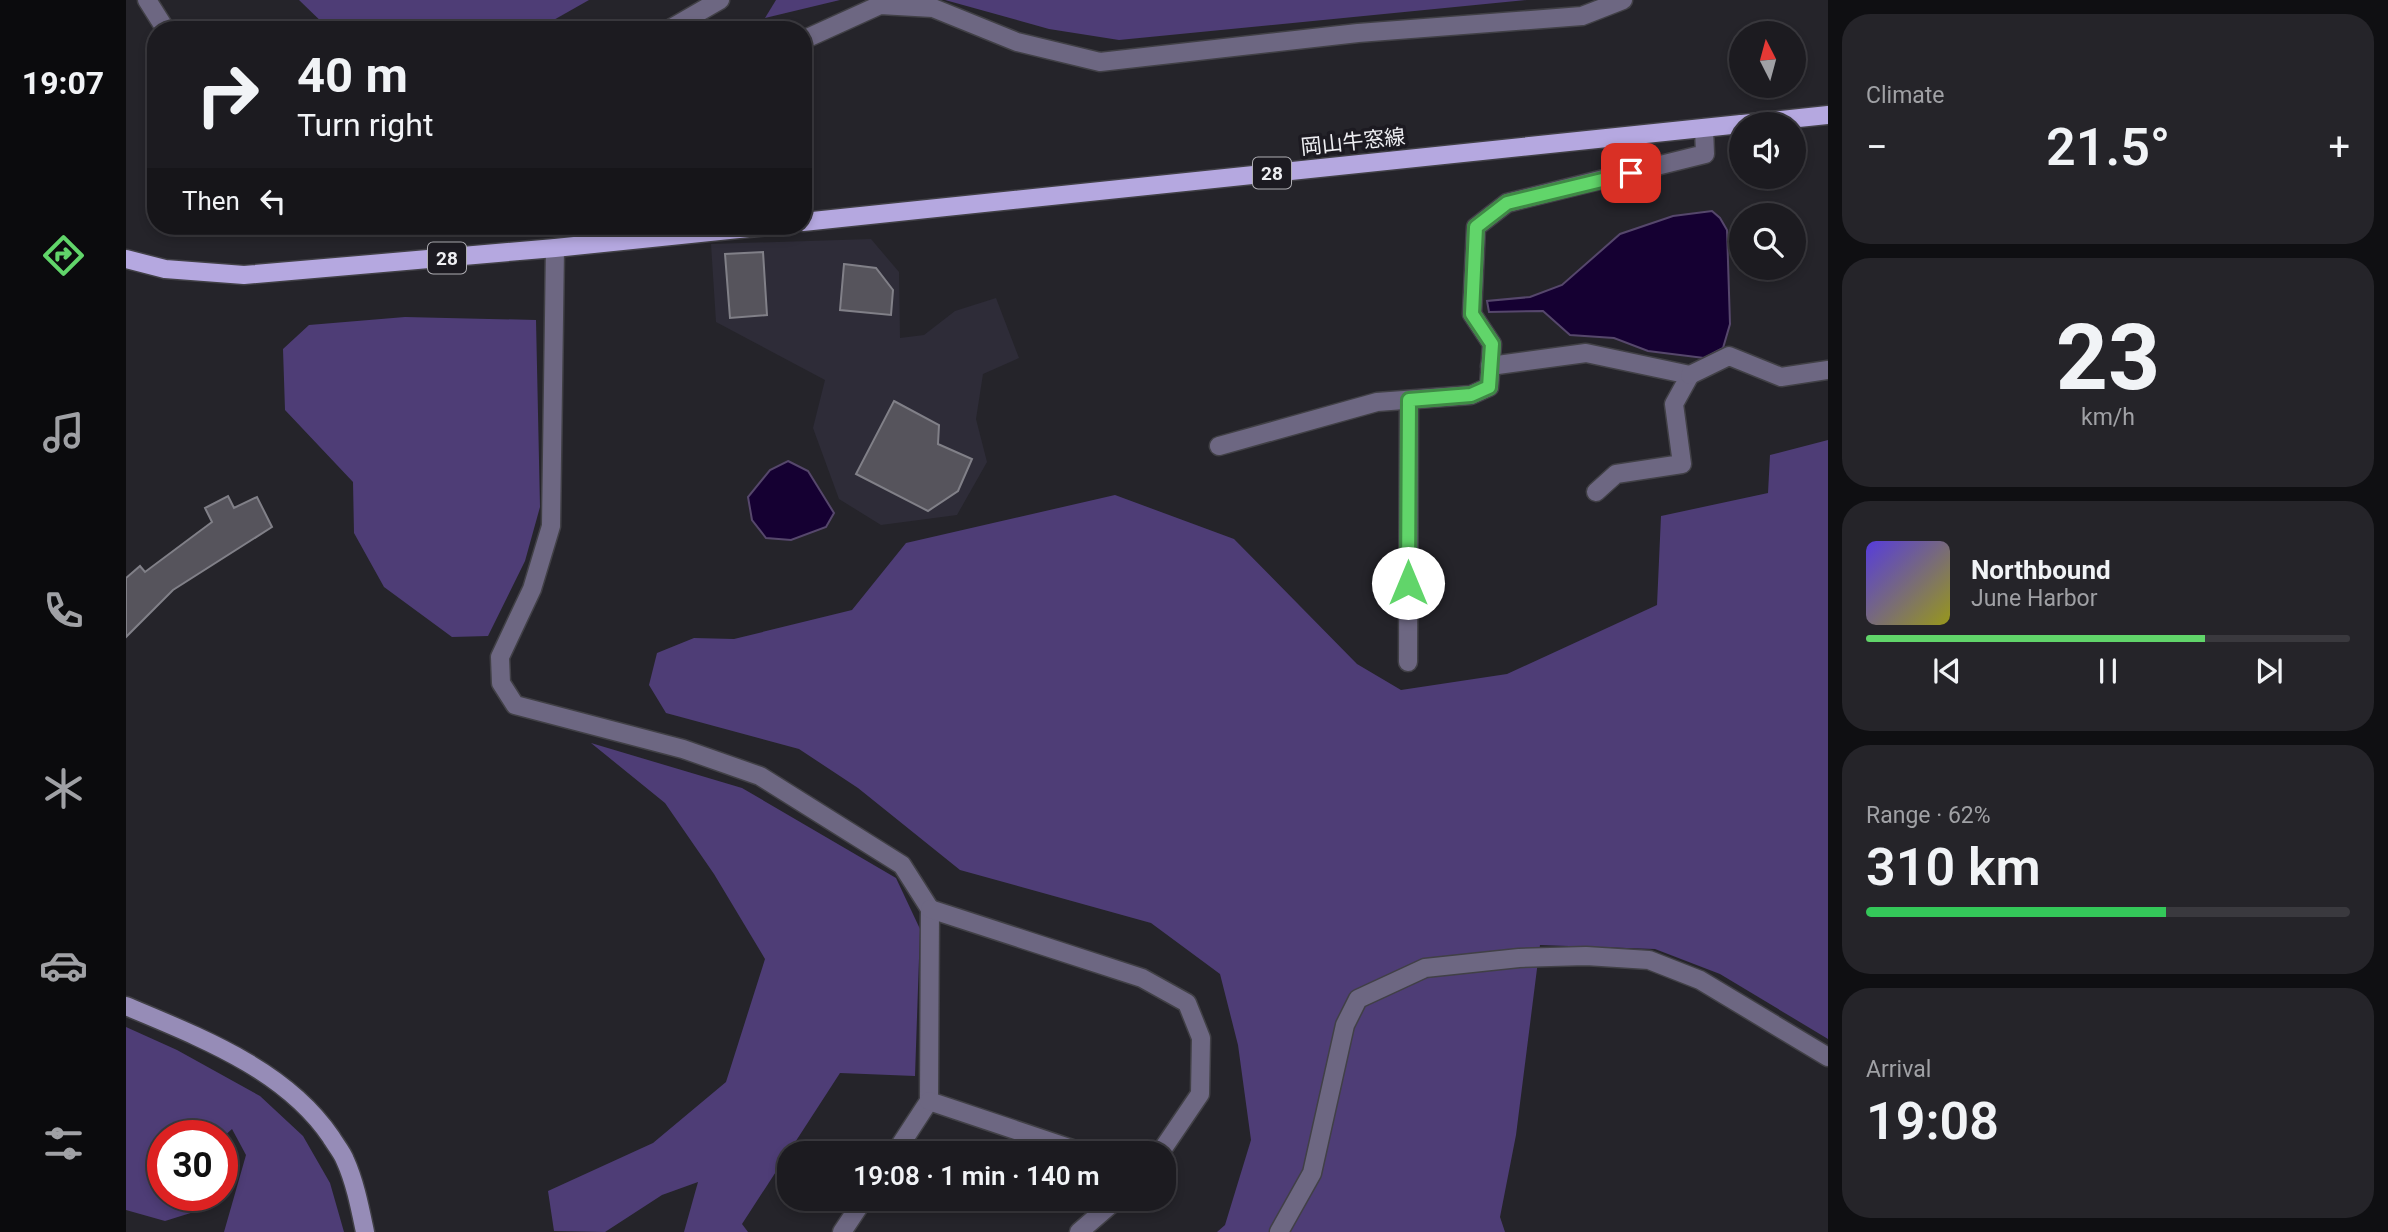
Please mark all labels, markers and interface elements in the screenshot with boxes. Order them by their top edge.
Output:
north arrow [1729,21,1806,98]
map controls [1729,21,1806,280]
text: 40 m [297,47,408,104]
icon: right [182,49,273,140]
text: 19:07 [22,64,104,102]
text: Climate [1866,82,1945,109]
text: Turn right [297,106,433,144]
button: sound [1729,112,1806,189]
text: 21.5° [2046,117,2170,178]
street label: 岡山牛窓線 [1300,125,1406,159]
text: − [1866,125,1888,169]
text: + [2328,125,2350,169]
pin [1601,143,1661,203]
icon: arrive [1612,154,1650,192]
road number: 28 [1253,158,1291,188]
icon: left [254,182,292,220]
text: Then [182,186,240,216]
button: search [1729,203,1806,280]
icon: directions [39,231,88,280]
road number: 28 [428,242,466,274]
text: 23 [2056,305,2160,411]
text: km/h [2081,404,2135,431]
icon: music [39,408,88,457]
position arrow [1371,546,1445,620]
text: Northbound [1971,555,2111,585]
text: June Harbor [1971,585,2098,612]
icon: phone [39,586,88,635]
icon: previous [1928,652,1966,690]
icon: pause [2089,652,2127,690]
icon: next [2250,652,2288,690]
icon: climate [39,764,88,813]
text: Range · 62% [1866,802,1991,829]
text: 310 km [1866,837,2041,898]
icon: car [39,941,88,990]
text: Arrival [1866,1056,1931,1083]
text: 19:08 [1866,1091,1999,1152]
icon: filters [39,1119,88,1168]
speed limit sign: 30 [147,1120,238,1211]
text: 19:08 · 1 min · 140 m [853,1161,1100,1191]

